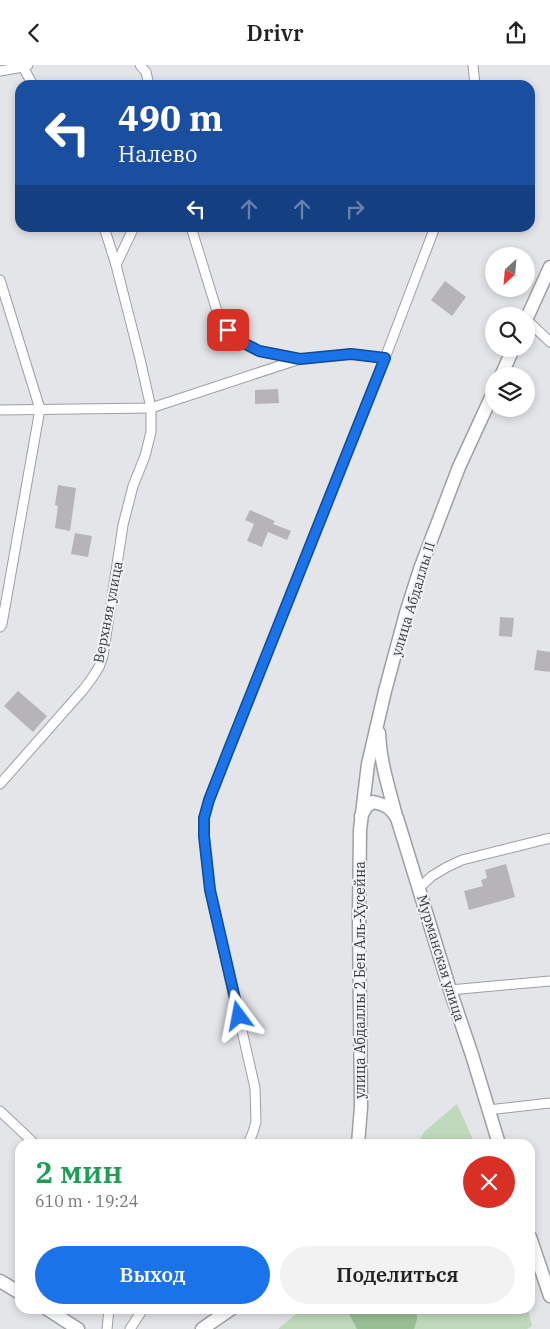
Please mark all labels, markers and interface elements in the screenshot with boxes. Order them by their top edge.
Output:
text: Drivr [247,18,303,47]
icon: back [20,19,48,47]
icon: share [502,19,530,47]
text: 490 m [118,95,223,141]
icon: left [35,100,100,165]
text: Налево [118,139,197,168]
icon: left [182,195,210,223]
icon: ahead [235,195,263,223]
icon: ahead [288,195,316,223]
icon: right [341,195,369,223]
north arrow [485,247,535,297]
map controls [485,247,535,417]
button: search [485,307,535,357]
pin [207,309,249,351]
icon: arrive [214,316,242,344]
button: layers [485,367,535,417]
street label: улица Абдаллы II [387,539,439,659]
street label: Верхняя улица [89,559,127,664]
street label: улица Абдаллы 2 Бен Аль-Хусейна [351,861,369,1099]
street label: Мурманская улица [413,892,469,1024]
position arrow [212,989,264,1041]
text: 2 мин [35,1152,123,1191]
button: close [463,1156,515,1208]
text: 610 m · 19:24 [35,1191,138,1211]
button: Выход [35,1246,270,1304]
button: Поделиться [280,1246,515,1304]

